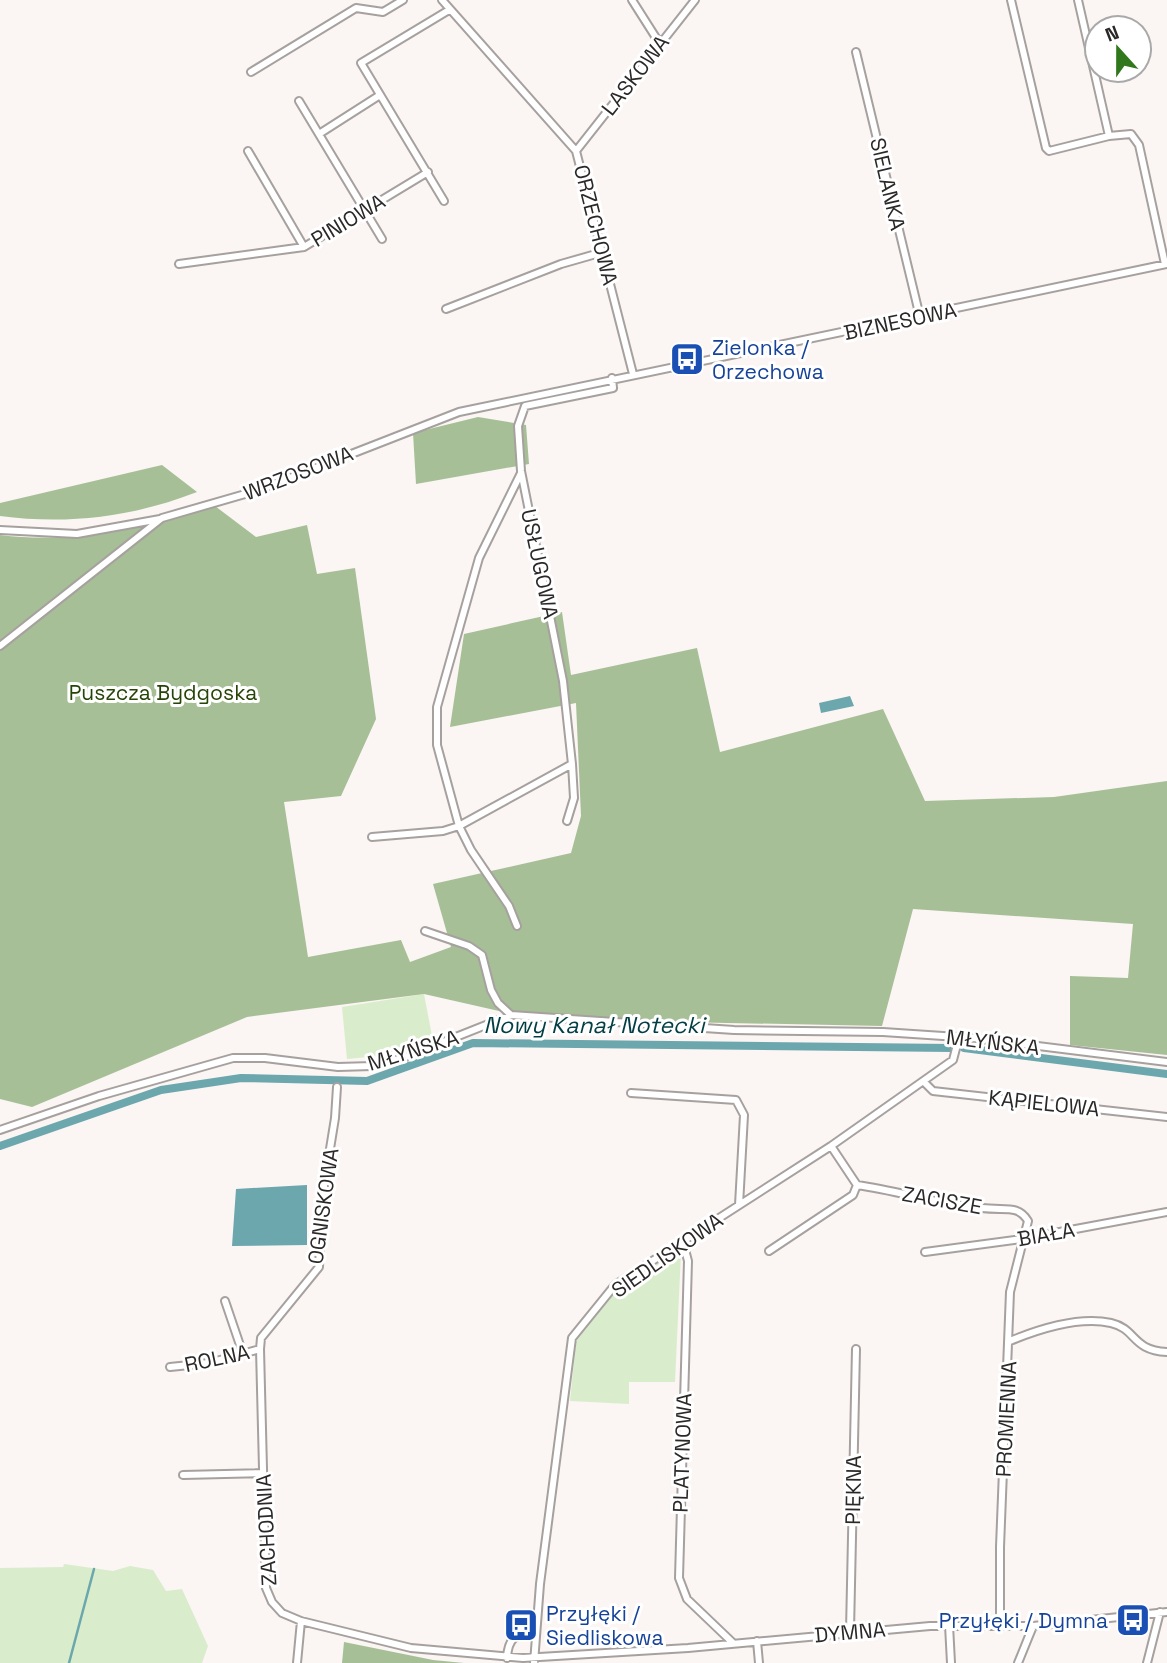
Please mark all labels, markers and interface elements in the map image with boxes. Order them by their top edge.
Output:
north arrow [1083,14,1153,84]
text: N [1102,20,1123,48]
street label: LASKOWA [595,29,675,121]
street label: SIELANKA [864,135,912,233]
street label: ORZECHOWA [568,162,624,288]
street label: PINIOWA [306,187,390,253]
street label: BIZNESOWA [841,296,959,346]
place label: Zielonka / Orzechowa [712,334,824,385]
bus stop icon: Zielonka / Orzechowa [668,340,706,378]
street label: WRZOSOWA [239,440,357,506]
street label: USŁUGOWA [515,506,565,622]
park label: Puszcza Bydgoska [69,679,257,706]
water label: Nowy Kanał Notecki [483,1010,707,1040]
street label: MŁYŃSKA [364,1023,462,1077]
street label: MŁYŃSKA [945,1023,1041,1061]
street label: KĄPIELOWA [987,1084,1101,1122]
street label: OGNISKOWA [301,1146,345,1266]
street label: ZACISZE [900,1180,984,1220]
street label: SIEDLISKOWA [606,1207,728,1303]
street label: BIAŁA [1015,1216,1077,1252]
street label: ROLNA [182,1338,252,1378]
street label: PROMIENNA [989,1360,1023,1478]
street label: PLATYNOWA [666,1393,698,1513]
street label: PIĘKNA [839,1455,867,1525]
street label: ZACHODNIA [250,1473,282,1587]
place label: Przyłęki / Siedliskowa [546,1600,664,1651]
bus stop icon: Przyłęki / Dymna [1114,1601,1152,1639]
bus stop icon: Przyłęki / Siedliskowa [502,1606,540,1644]
place label: Przyłęki / Dymna [939,1607,1108,1634]
street label: DYMNA [813,1615,887,1649]

